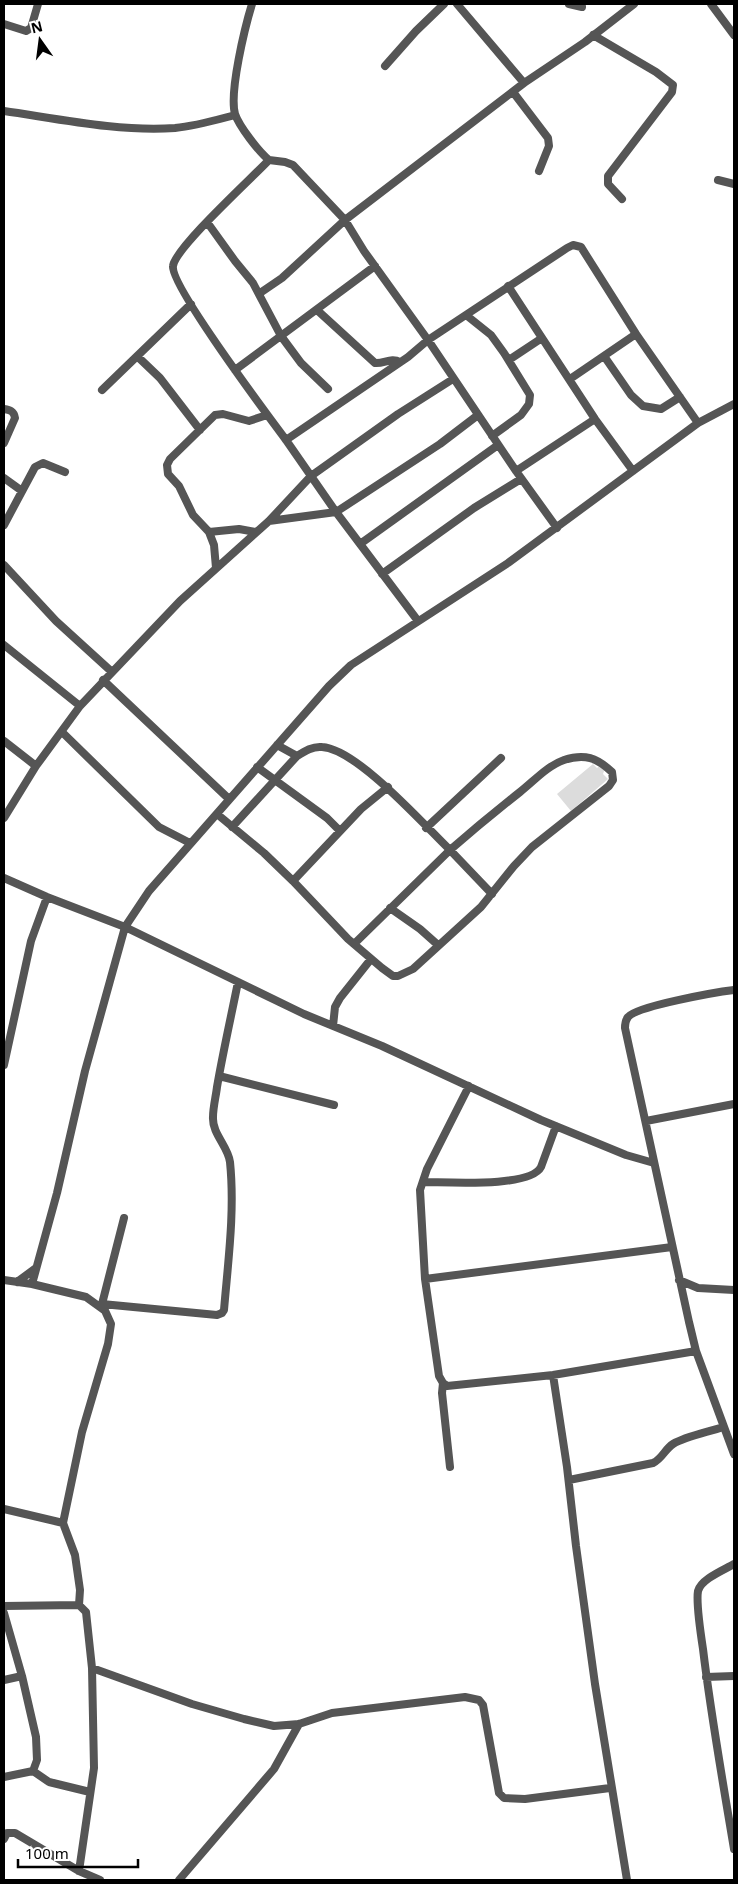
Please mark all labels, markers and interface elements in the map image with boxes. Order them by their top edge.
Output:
north arrow [15,15,65,65]
text: N [29,16,45,37]
scale bar [18,1836,138,1868]
text: 100 m [25,1843,69,1863]

